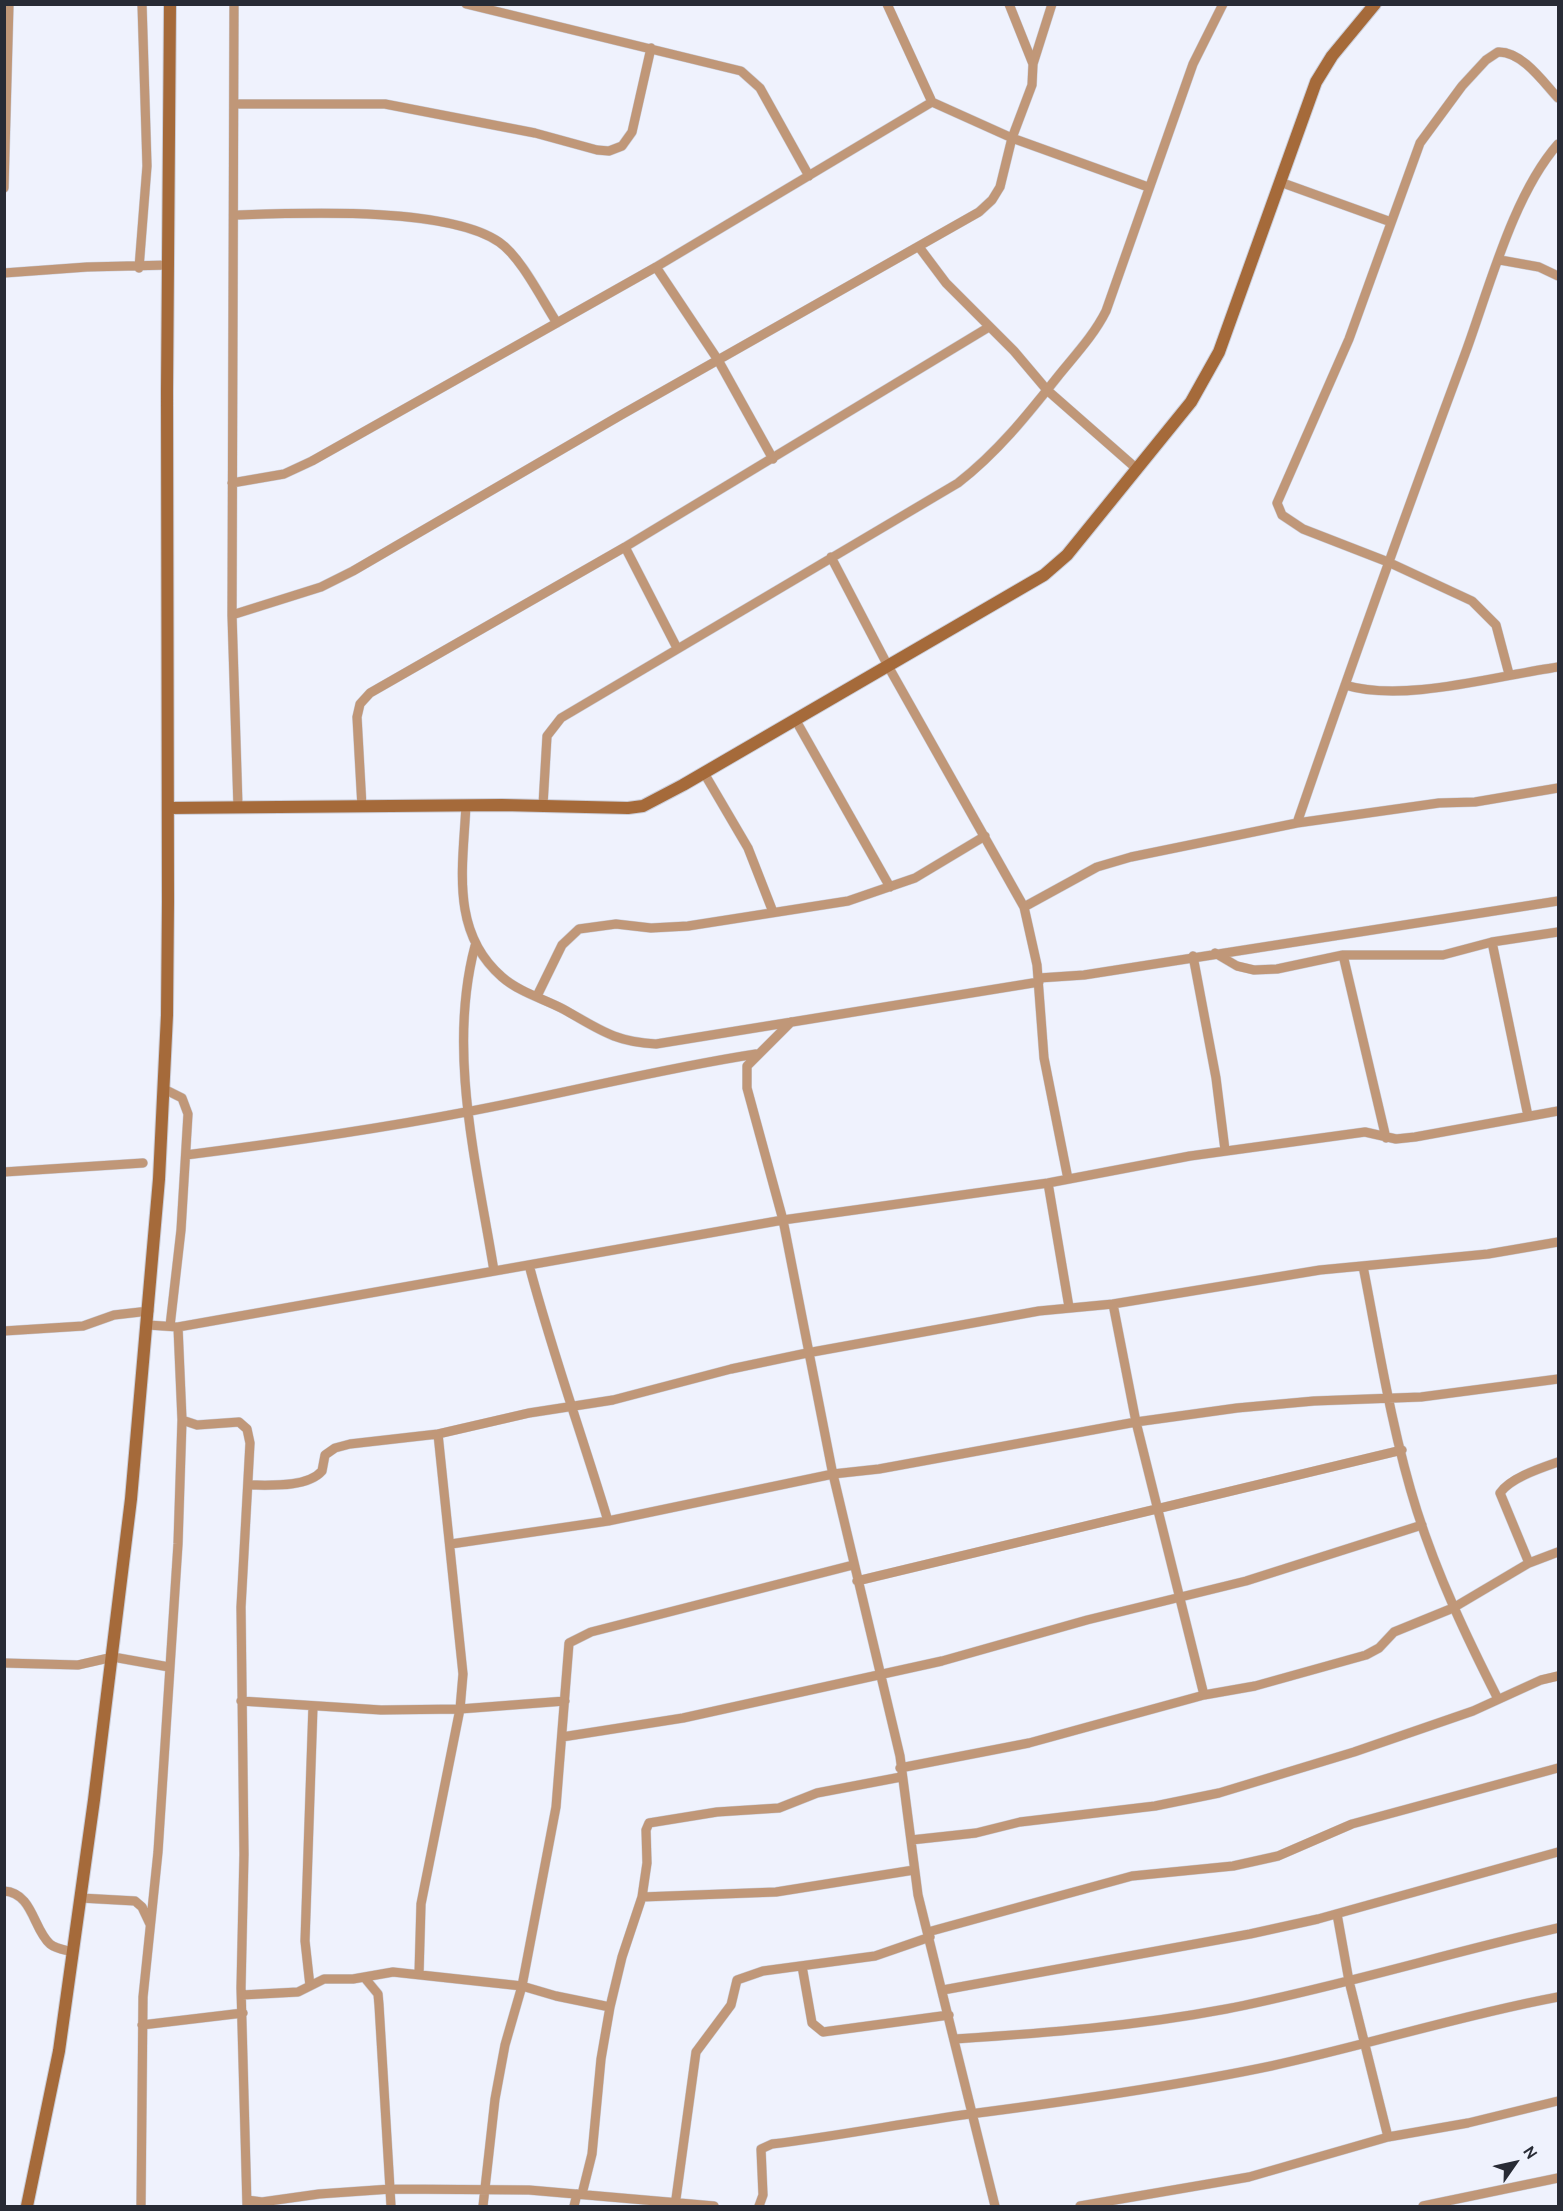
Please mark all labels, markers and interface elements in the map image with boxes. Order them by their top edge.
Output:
north arrow [1485,2133,1545,2193]
text: N [1519,2143,1541,2163]

